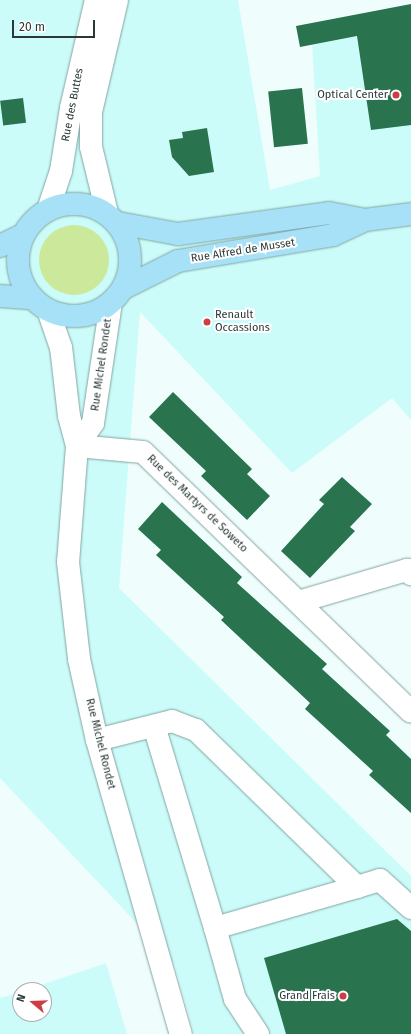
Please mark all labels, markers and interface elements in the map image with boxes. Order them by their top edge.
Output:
scale bar [14,12,97,38]
text: 20 m [19,20,45,34]
street label: Rue des Buttes [59,67,87,143]
place label: Optical Center [317,88,388,102]
marker: Optical Center [391,90,401,100]
street label: Rue Alfred de Musset [190,236,296,266]
place label: Renault Occassions [215,309,270,335]
marker: Renault Occassions [202,317,212,327]
street label: Rue Michel Rondet [89,318,115,412]
street label: Rue des Martyrs de Soweto [144,452,250,556]
street label: Rue Michel Rondet [82,697,118,791]
north arrow [12,982,52,1022]
place label: Grand Frais [279,989,335,1003]
marker: Grand Frais [338,991,348,1001]
text: N [14,993,28,1004]

